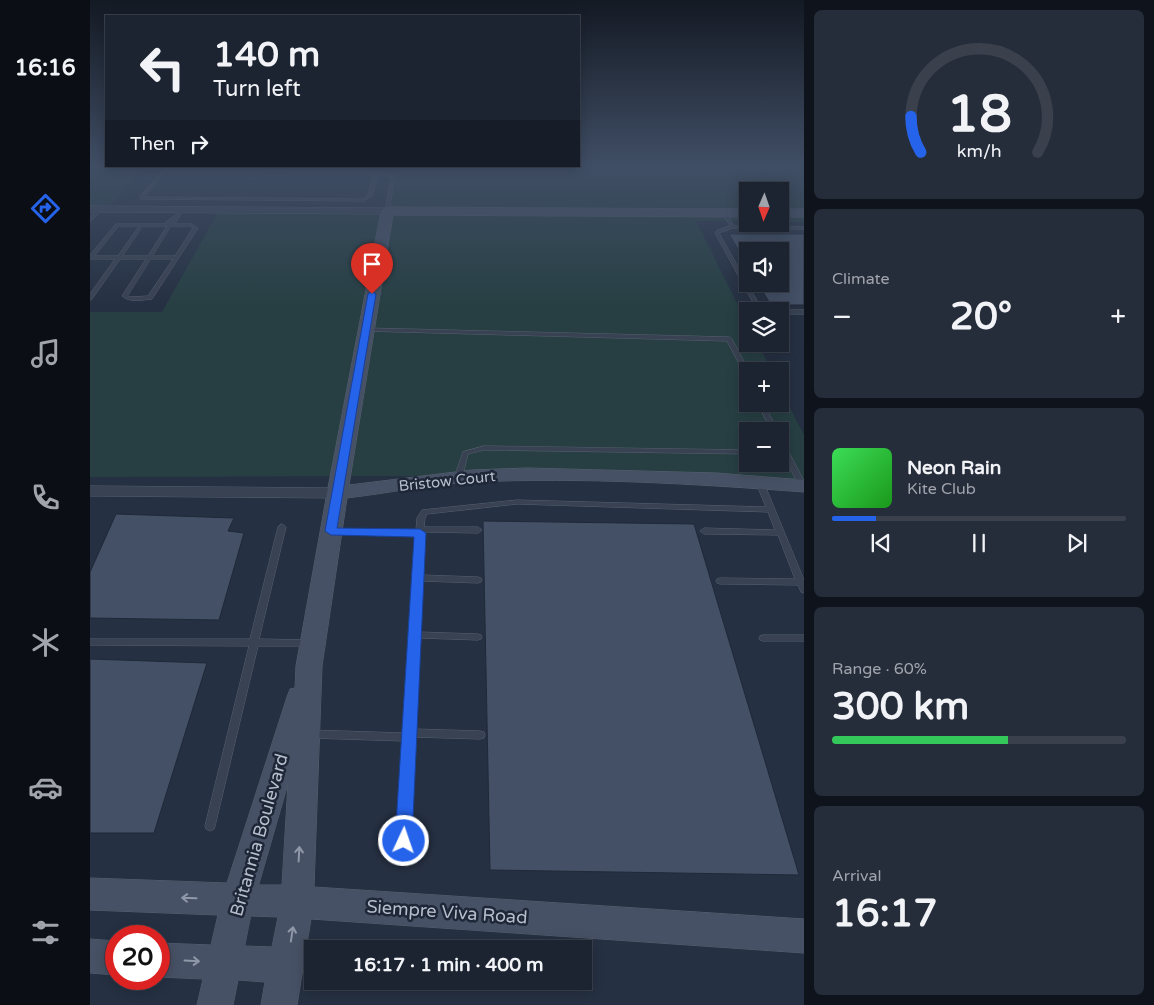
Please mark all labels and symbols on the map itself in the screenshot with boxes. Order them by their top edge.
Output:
north arrow [739,182,789,232]
pin [351,243,393,294]
street label: Bristow Court [398,467,497,495]
street label: Britannia Boulevard [225,751,293,919]
position arrow [377,814,429,866]
one-way arrow [295,846,304,862]
one-way arrow [182,893,198,902]
street label: Siempre Viva Road [366,895,528,929]
speed limit sign: 20 [105,925,170,990]
one-way arrow [287,926,297,942]
one-way arrow [183,957,199,966]

